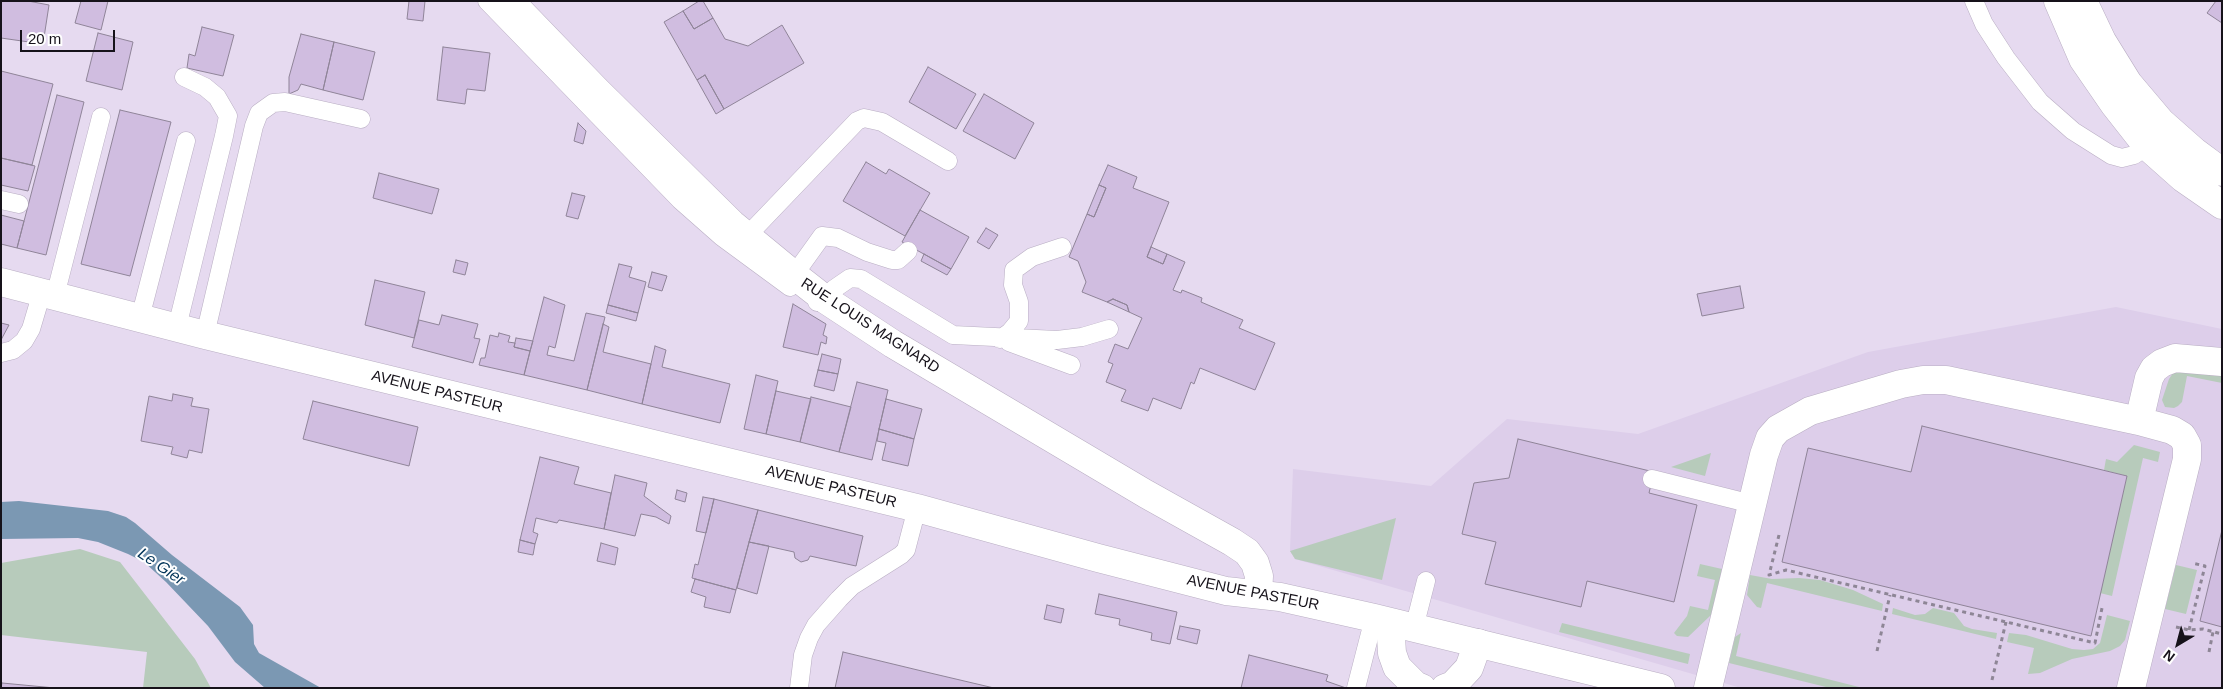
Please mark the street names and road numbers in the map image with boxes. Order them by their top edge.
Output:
street label: RUE LOUIS MAGNARD [797,274,943,378]
street label: AVENUE PASTEUR [370,367,504,417]
street label: AVENUE PASTEUR [764,462,898,512]
street label: AVENUE PASTEUR [1185,571,1321,615]

